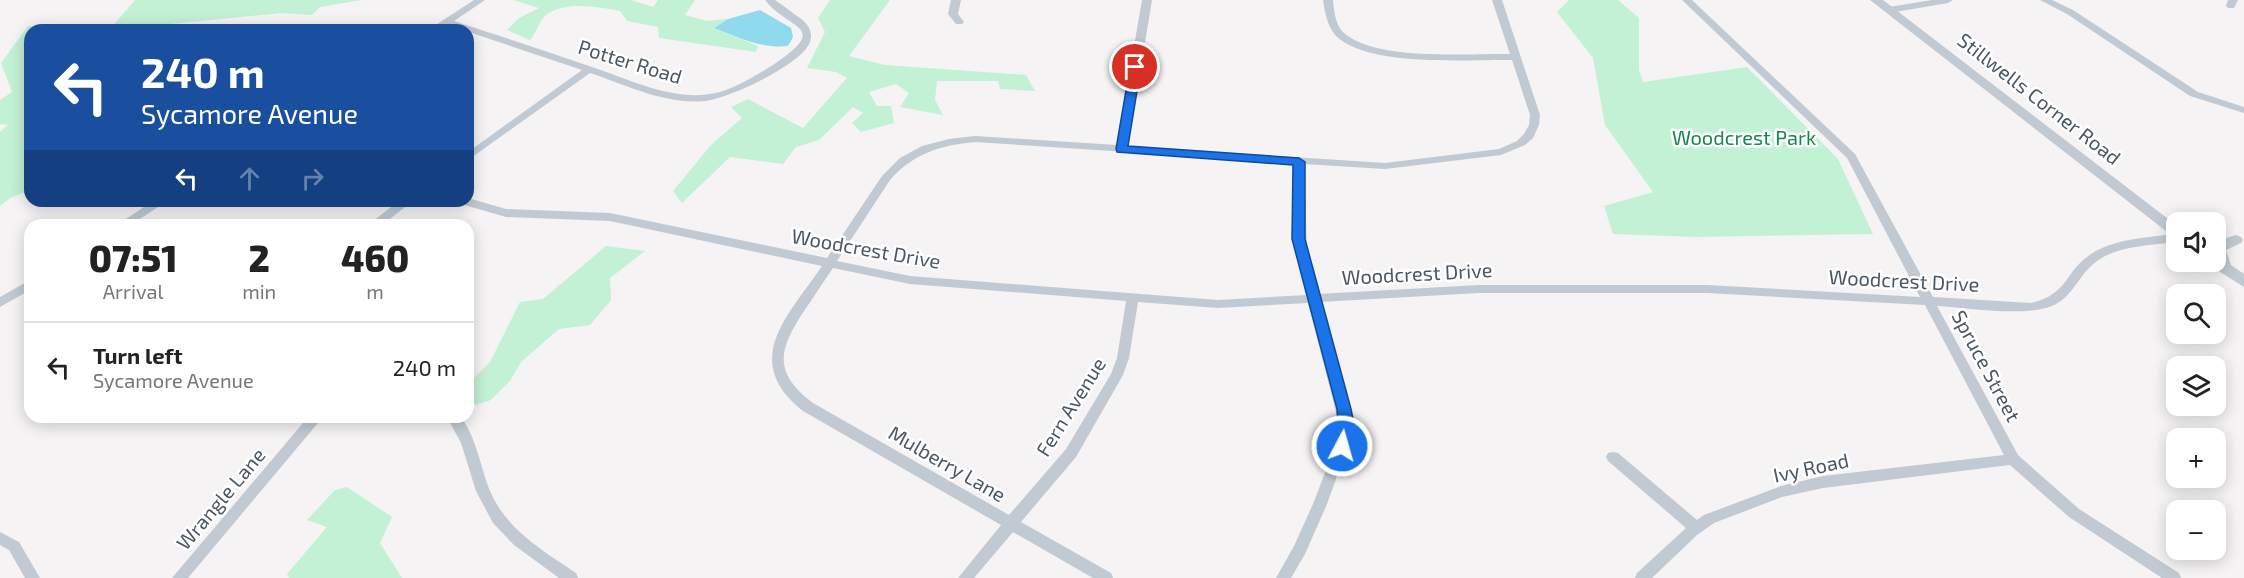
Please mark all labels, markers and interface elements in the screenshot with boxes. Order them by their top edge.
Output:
street label: Stillwells Corner Road [1953,27,2126,169]
street label: Potter Road [576,34,685,88]
pin [1109,41,1160,92]
text: 240 m [141,46,265,96]
icon: left [42,48,120,126]
icon: arrive [1118,50,1151,83]
text: Sycamore Avenue [141,97,358,129]
park label: Woodcrest Park [1672,125,1816,149]
icon: left [170,162,203,195]
icon: ahead [233,162,266,195]
icon: right [296,162,329,195]
map controls [2166,212,2226,560]
button: sound [2166,212,2226,272]
street label: Woodcrest Drive [790,223,943,273]
text: 07:51 [89,236,177,279]
text: 2 [249,236,270,279]
text: 460 [341,236,409,279]
street label: Woodcrest Drive [1341,257,1493,289]
street label: Woodcrest Drive [1828,264,1980,296]
text: Arrival [103,279,164,303]
text: min [242,279,276,303]
text: m [366,279,384,303]
button: search [2166,284,2226,344]
street label: Spruce Street [1947,306,2026,426]
text: Turn left [93,342,182,368]
icon: left [42,351,75,384]
street label: Fern Avenue [1030,353,1110,460]
text: 240 m [393,354,456,380]
button: layers [2166,356,2226,416]
text: Sycamore Avenue [93,368,254,392]
position arrow [1310,414,1374,478]
street label: Mulberry Lane [885,420,1010,506]
button: + [2166,428,2226,488]
street label: Wrangle Lane [171,443,270,554]
street label: Ivy Road [1771,447,1851,487]
button: − [2166,500,2226,560]

